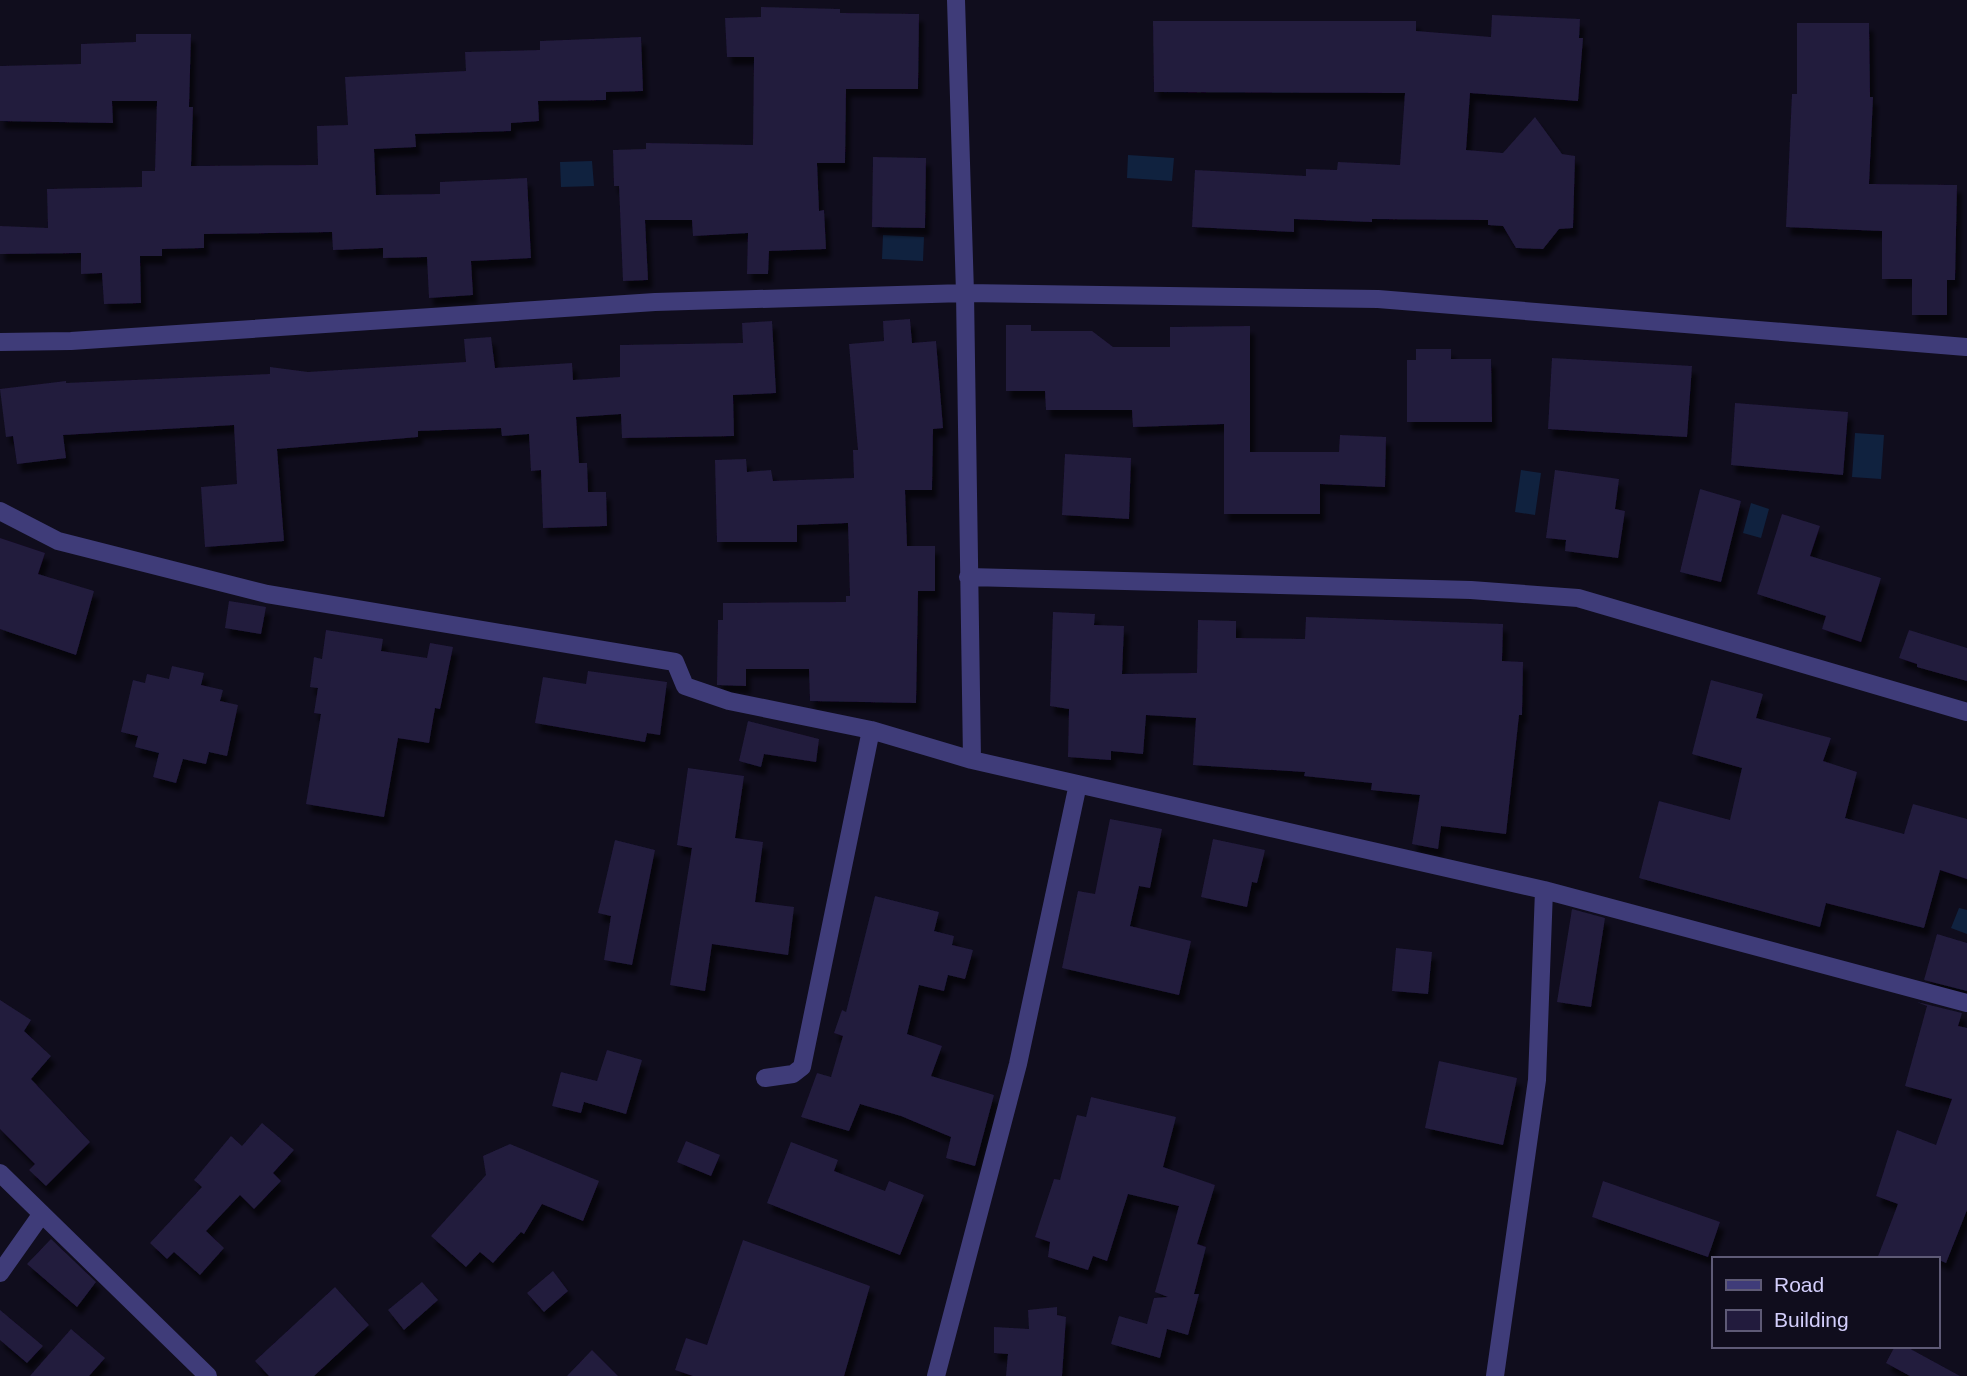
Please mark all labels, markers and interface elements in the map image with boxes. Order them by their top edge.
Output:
legend [1712,1257,1939,1348]
text: Road [1774,1273,1824,1296]
text: Building [1774,1308,1849,1331]

